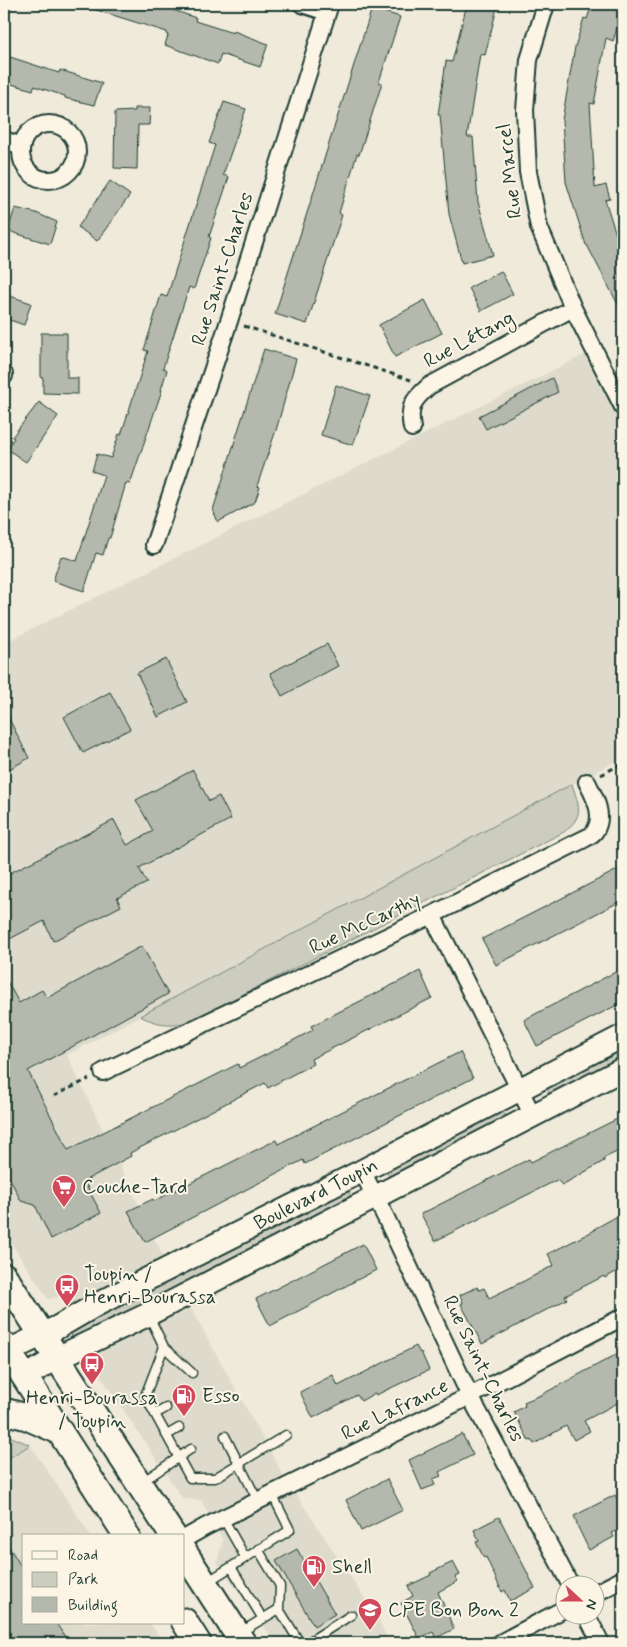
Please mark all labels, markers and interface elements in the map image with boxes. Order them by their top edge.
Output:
street label: Rue Marcel [491,122,529,220]
street label: Rue Saint-Charles [185,189,261,349]
street label: Rue Létang [419,305,519,376]
street label: Rue McCarthy [305,886,425,962]
street label: Boulevard Toupin [249,1152,382,1237]
supermarket icon: Couche-Tard [51,1174,77,1208]
place label: Couche-Tard [82,1174,187,1201]
place label: Toupin / Henri-Bourassa [84,1261,216,1311]
bus stop icon: Toupin / Henri-Bourassa [54,1273,80,1307]
street label: Rue Saint-Charles [436,1291,530,1447]
bus stop icon: Henri-Bourassa / Toupin [79,1351,105,1385]
street label: Rue Lafrance [337,1372,453,1448]
fuel station icon: Esso [171,1383,197,1417]
place label: Esso [202,1383,240,1410]
place label: Henri-Bourassa / Toupin [26,1385,158,1435]
legend [22,1534,185,1624]
text: Road [68,1546,98,1566]
fuel station icon: Shell [301,1554,327,1588]
place label: Shell [332,1554,372,1581]
text: Park [68,1570,98,1590]
north arrow [554,1574,604,1624]
text: Building [68,1596,118,1617]
school or university icon: CPE Bon Bon 2 [357,1597,383,1631]
place label: CPE Bon Bon 2 [388,1597,519,1624]
text: N [581,1597,601,1612]

